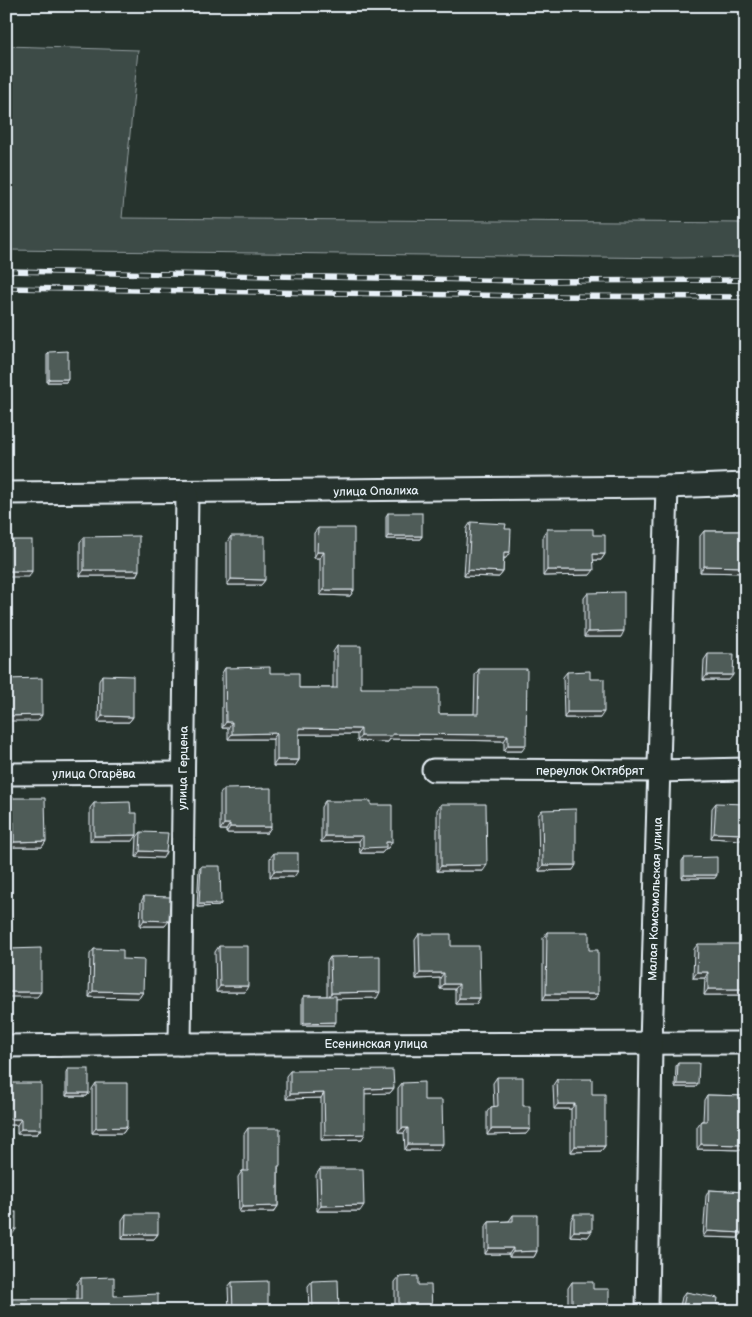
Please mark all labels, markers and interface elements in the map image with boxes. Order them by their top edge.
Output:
street label: улица Опалиха [333,483,419,500]
street label: улица Герцена [175,726,192,810]
street label: переулок Октябрят [536,764,644,779]
street label: улица Огарёва [52,767,136,782]
street label: Малая Комсомольская улица [645,817,666,981]
street label: Есенинская улица [325,1037,427,1052]

